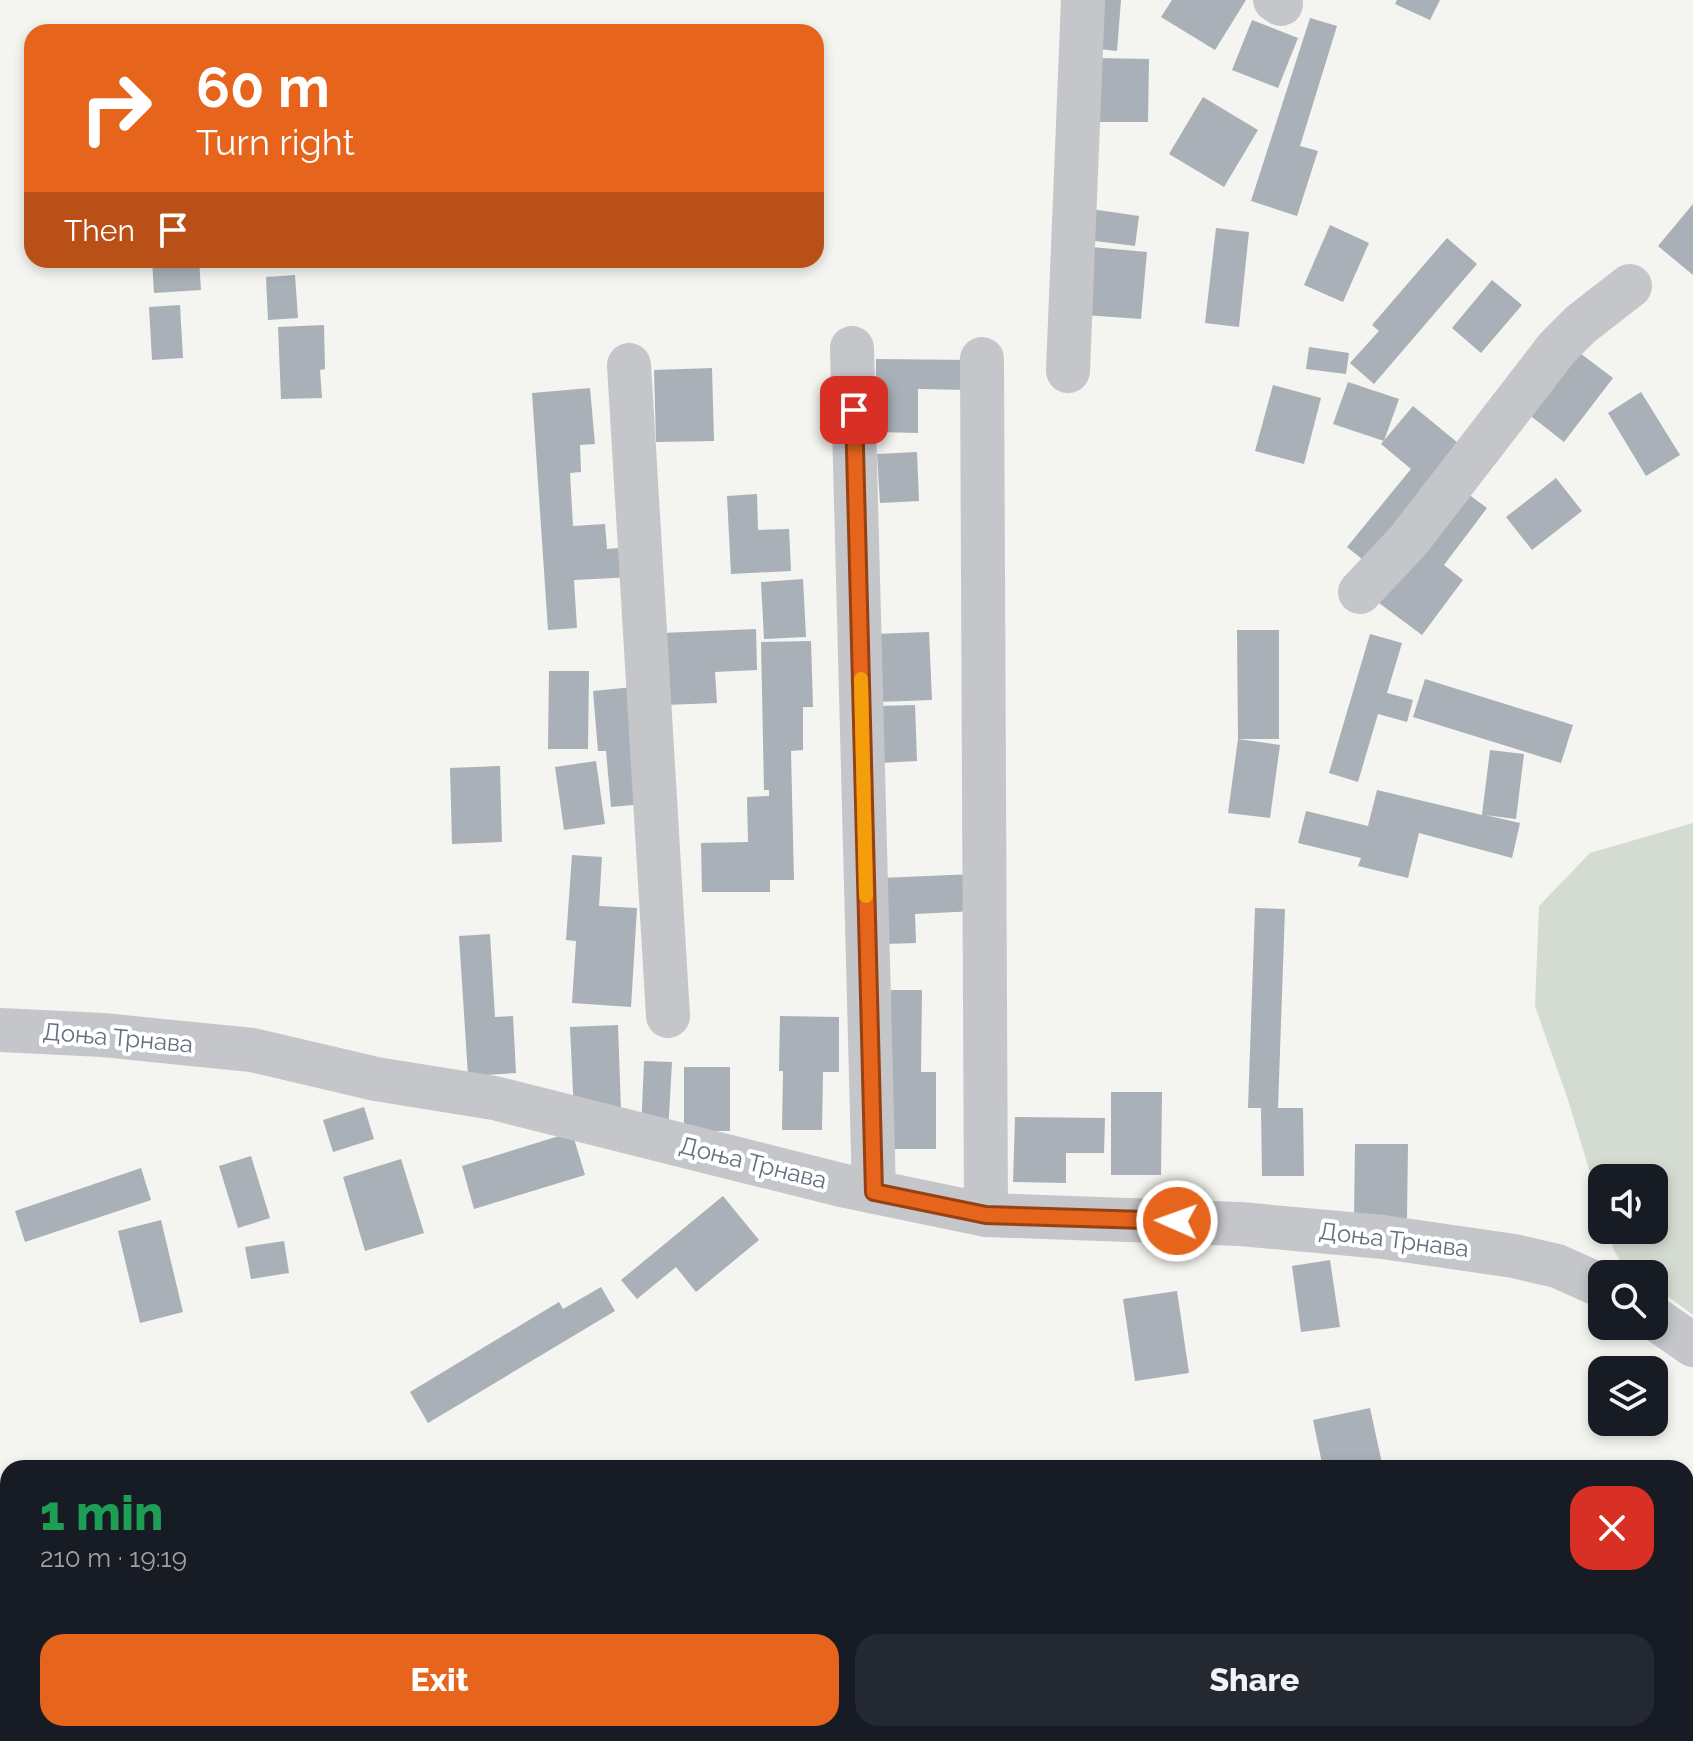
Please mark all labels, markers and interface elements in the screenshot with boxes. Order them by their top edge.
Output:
text: 60 m [196,54,330,120]
icon: right [64,56,168,160]
text: Turn right [196,121,355,163]
icon: arrive [151,208,195,252]
text: Then [64,213,135,248]
pin [820,376,888,444]
icon: arrive [832,388,876,432]
street label: Доња Трнава [42,1016,194,1059]
street label: Доња Трнава [677,1130,830,1195]
map controls [1588,1164,1668,1436]
button: sound [1588,1164,1668,1244]
position arrow [1135,1179,1219,1263]
street label: Доња Трнава [1318,1216,1471,1263]
button: search [1588,1260,1668,1340]
button: layers [1588,1356,1668,1436]
text: 1 min [40,1485,163,1541]
button: close [1570,1486,1654,1570]
text: 210 m · 19:19 [40,1543,187,1573]
button: Exit [40,1634,839,1726]
button: Share [855,1634,1654,1726]

